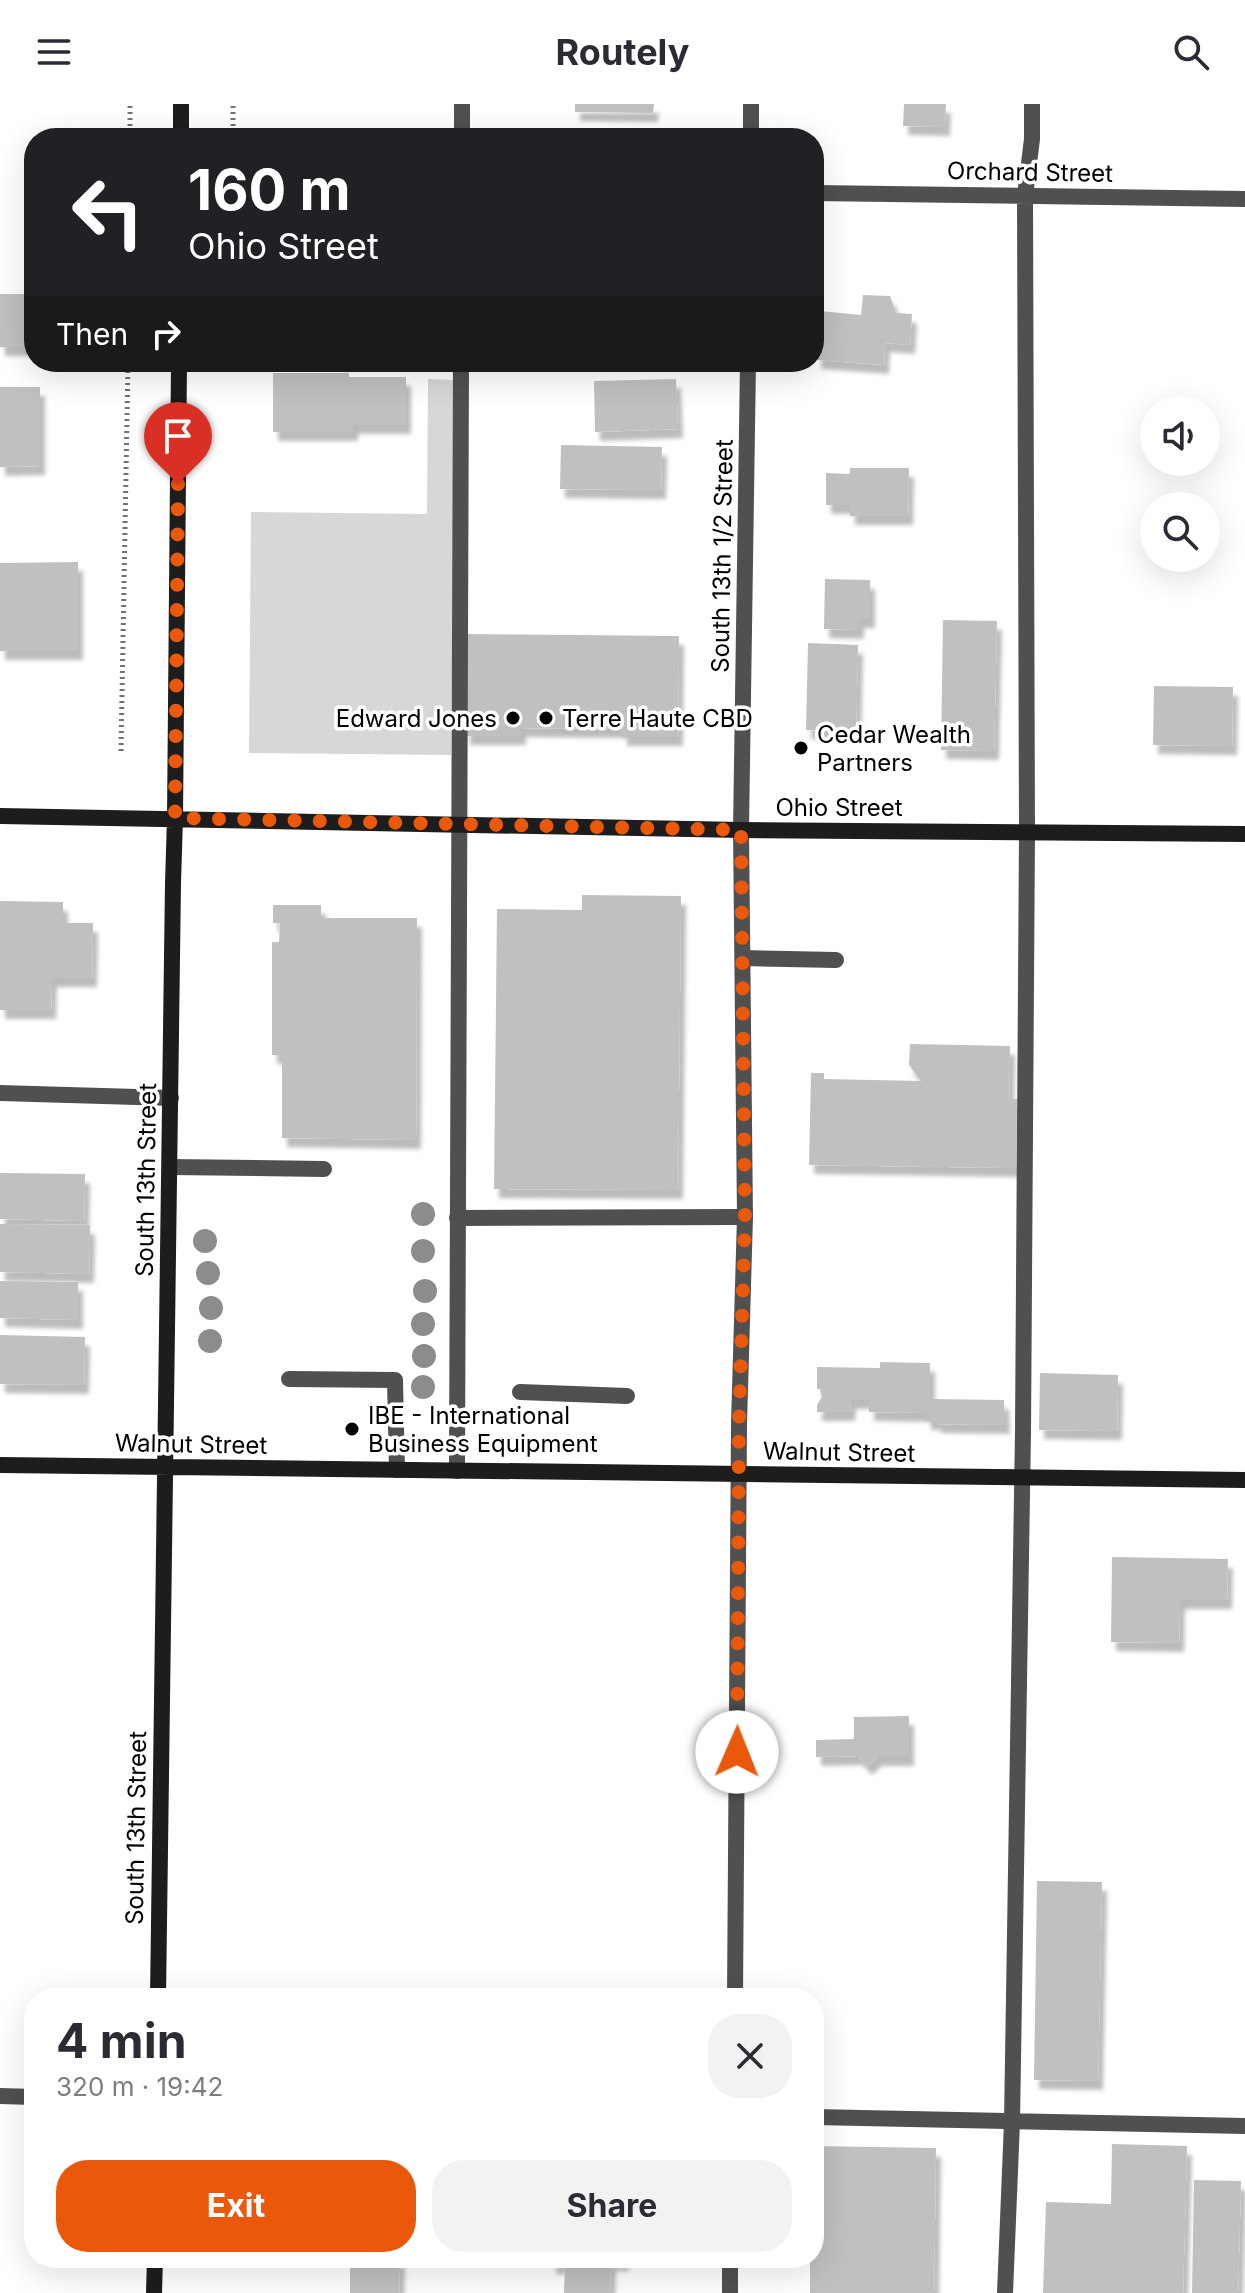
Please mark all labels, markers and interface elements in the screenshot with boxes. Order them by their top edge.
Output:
icon: menu [32,30,76,74]
text: Routely [556,30,689,74]
icon: search [1169,30,1213,74]
text: 160 m [188,156,351,224]
street label: Orchard Street [947,156,1113,188]
icon: left [56,160,160,264]
text: Ohio Street [188,224,379,268]
icon: right [144,312,188,356]
text: Then [56,316,128,352]
map controls [1140,396,1220,572]
button: sound [1140,396,1220,476]
pin [144,402,212,484]
icon: arrive [156,414,200,458]
street label: South 13th 1/2 Street [705,439,739,673]
button: search [1140,492,1220,572]
place label: Edward Jones [336,704,497,733]
place label: Terre Haute CBD [562,704,753,733]
marker: Edward Jones [504,709,522,727]
marker: Terre Haute CBD [537,709,555,727]
place label: Cedar Wealth Partners [817,720,971,777]
marker: Cedar Wealth Partners [792,739,810,757]
street label: Ohio Street [775,793,903,822]
street label: South 13th Street [130,1083,162,1277]
place label: IBE - International Business Equipment [368,1401,598,1458]
marker: IBE - International Business Equipment [343,1420,361,1438]
street label: Walnut Street [115,1428,268,1460]
street label: Walnut Street [763,1436,916,1468]
position arrow [695,1710,779,1794]
street label: South 13th Street [120,1731,152,1925]
text: 4 min [56,2011,187,2070]
button: close [708,2014,792,2098]
text: 320 m · 19:42 [56,2071,223,2102]
button: Exit [56,2160,416,2252]
button: Share [432,2160,792,2252]

